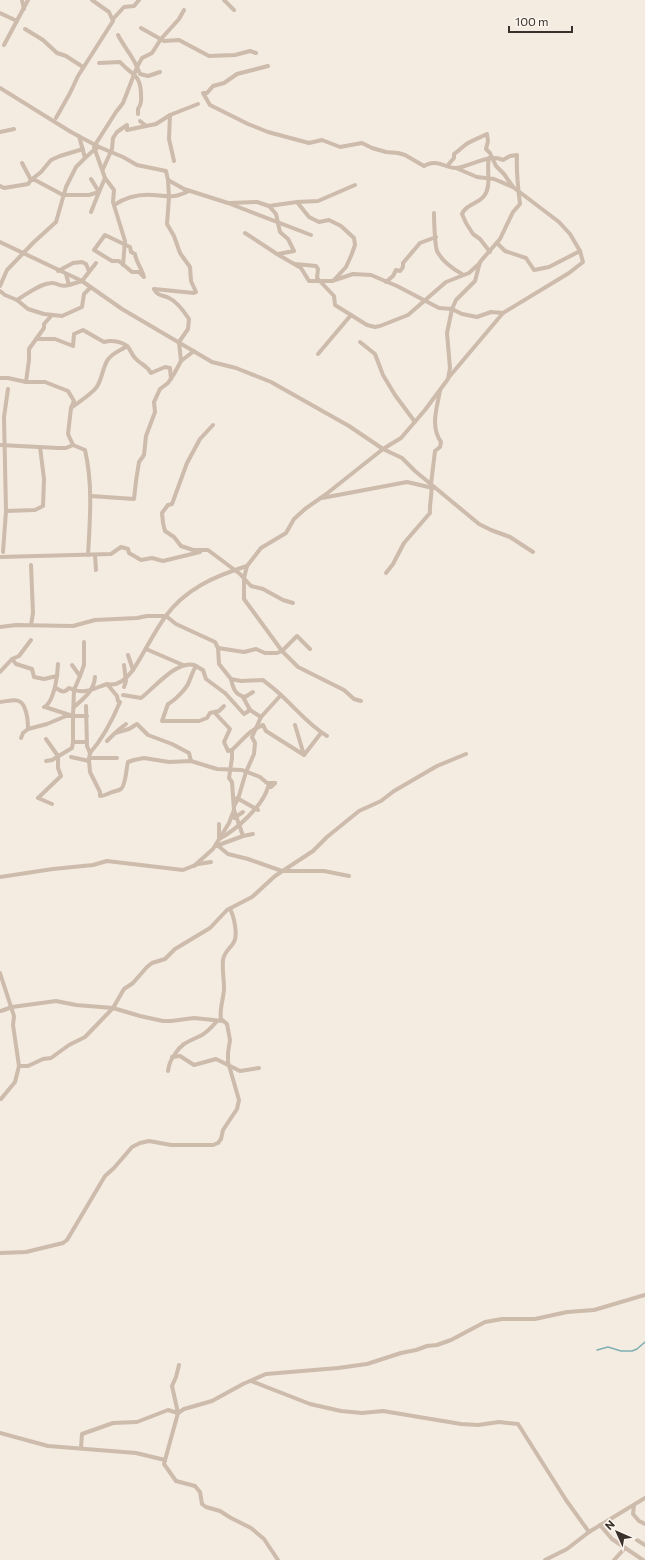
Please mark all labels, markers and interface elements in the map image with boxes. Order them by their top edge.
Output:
scale bar [509,8,572,34]
text: 100 m [515,14,549,28]
north arrow [597,1512,637,1552]
text: N [602,1517,617,1532]

